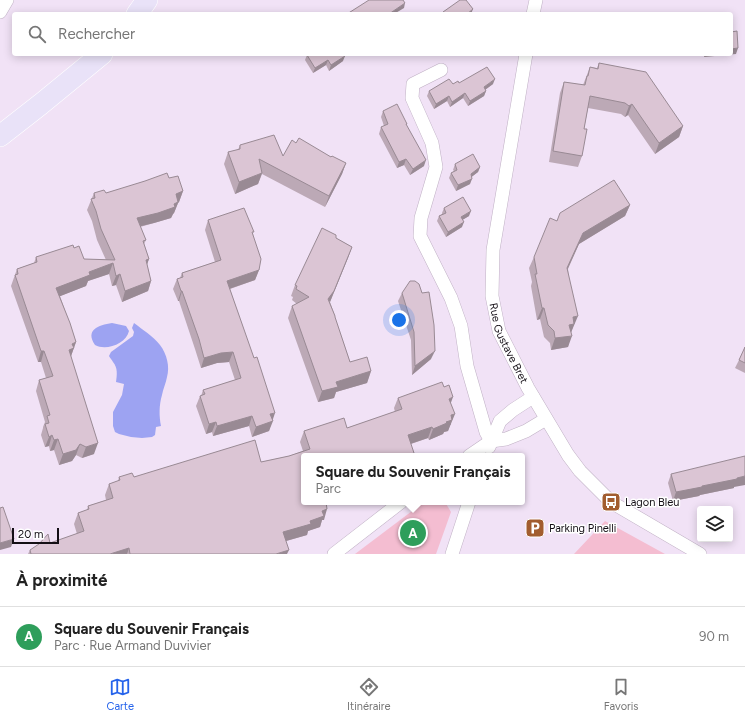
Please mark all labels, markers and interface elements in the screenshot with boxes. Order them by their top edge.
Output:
search box [12,12,733,56]
icon: search [26,23,48,45]
text: Rechercher [58,25,135,43]
street label: Rue Gustave Bret [487,302,531,385]
your location [389,310,409,330]
popup [301,453,525,505]
text: Square du Souvenir Français [315,463,511,481]
text: Parc [315,481,341,496]
bus stop icon: Lagon Bleu [600,491,622,513]
place label: Lagon Bleu [625,496,679,509]
map controls [697,506,733,542]
button: layers [697,506,733,542]
parking icon: Parking Pinelli [524,517,546,539]
pin: A [400,518,426,548]
place label: Parking Pinelli [549,522,616,535]
scale bar [12,526,59,545]
text: 20 m [18,528,43,541]
text: À proximité [16,570,107,590]
text: Square du Souvenir Français [54,620,249,638]
text: A [24,629,34,644]
text: 90 m [699,629,729,644]
text: Parc · Rue Armand Duvivier [54,638,211,653]
tab: Carte [107,676,134,713]
tab: Itinéraire [347,676,391,713]
tab: Favoris [604,676,638,713]

